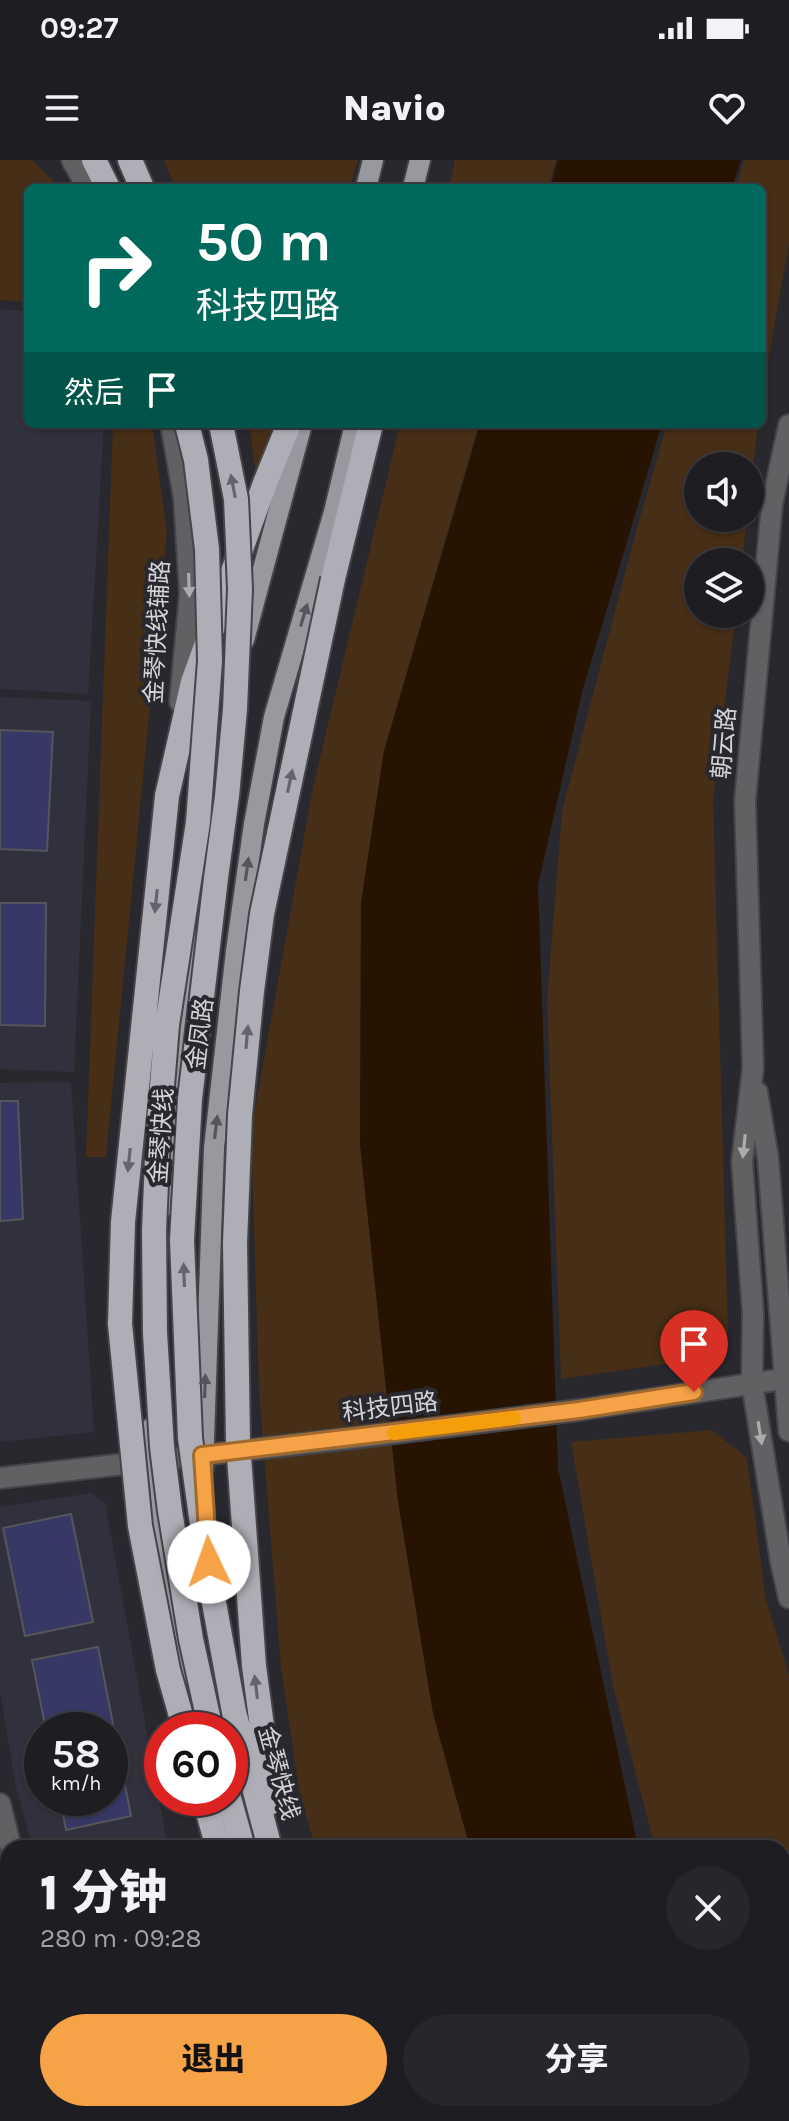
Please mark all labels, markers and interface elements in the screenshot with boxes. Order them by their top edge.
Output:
text: 09:27 [40,10,118,46]
icon: menu [40,86,84,130]
icon: heart [705,86,749,130]
text: Navio [343,87,446,129]
text: 50 m [196,209,331,274]
icon: right [64,216,168,320]
text: 科技四路 [196,285,340,327]
icon: arrive [140,368,184,412]
text: 然后 [64,375,124,411]
map controls [684,452,764,628]
button: sound [684,452,764,532]
one-way arrow [226,473,239,498]
button: layers [684,548,764,628]
street label: 金琴快线辅路 [139,559,175,705]
one-way arrow [182,573,195,598]
one-way arrow [298,603,311,627]
street label: 朝云路 [707,706,741,780]
one-way arrow [284,768,297,793]
one-way arrow [241,856,254,881]
one-way arrow [149,889,162,914]
street label: 金凤路 [182,997,218,1071]
one-way arrow [241,1024,254,1049]
street label: 金琴快线 [144,1087,178,1185]
one-way arrow [210,1114,223,1139]
one-way arrow [738,1134,751,1159]
one-way arrow [123,1148,136,1173]
one-way arrow [177,1262,190,1287]
pin [660,1310,728,1392]
icon: arrive [672,1322,716,1366]
one-way arrow [199,1373,212,1398]
street label: 科技四路 [341,1387,439,1427]
one-way arrow [754,1420,767,1445]
position arrow [167,1520,251,1604]
one-way arrow [250,1675,263,1700]
speed limit sign: 60 [144,1712,248,1816]
street label: 金琴快线 [253,1723,305,1823]
text: 58 [51,1730,101,1777]
text: km/h [51,1772,101,1795]
text: 1 分钟 [40,1865,167,1921]
button: close [666,1866,750,1950]
text: 280 m · 09:28 [40,1923,202,1954]
button: 退出 [40,2014,387,2106]
button: 分享 [403,2014,750,2106]

